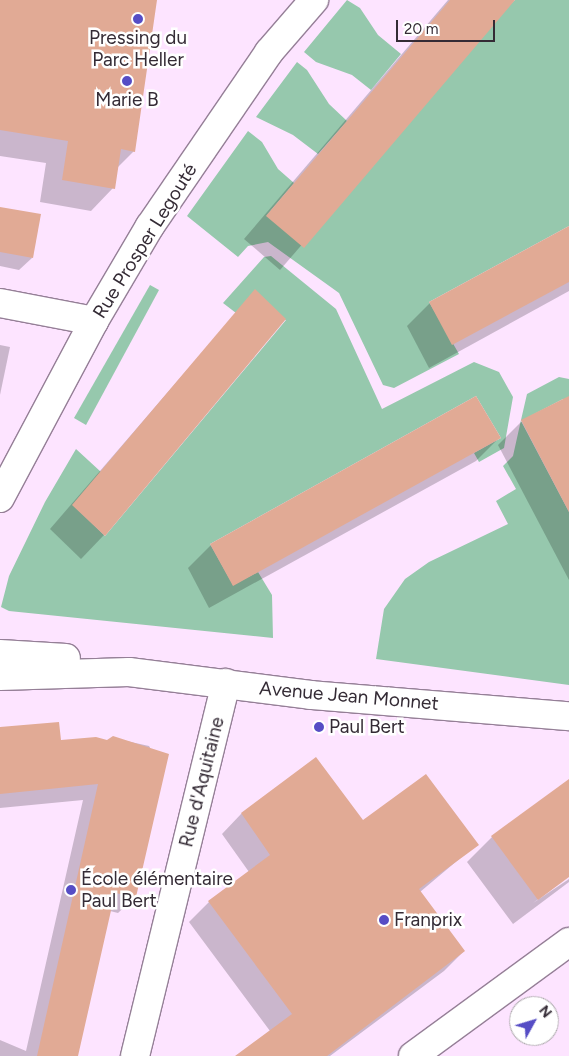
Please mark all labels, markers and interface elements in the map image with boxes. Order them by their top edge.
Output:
scale bar [399,10,498,42]
marker: Pressing du Parc Heller [132,13,144,25]
text: 20 m [404,20,438,38]
place label: Pressing du Parc Heller [89,27,187,71]
marker: Marie B [121,75,133,87]
place label: Marie B [95,89,159,111]
street label: Rue Prosper Legouté [88,159,202,323]
street label: Avenue Jean Monnet [258,677,440,715]
street label: Rue d'Aquitaine [175,715,229,849]
place label: Paul Bert [329,716,405,738]
marker: Paul Bert [313,721,325,733]
place label: École élémentaire Paul Bert [81,868,233,912]
marker: École élémentaire Paul Bert [65,884,77,896]
place label: Franprix [394,909,462,931]
marker: Franprix [378,914,390,926]
north arrow [509,996,559,1046]
text: N [535,1002,555,1021]

